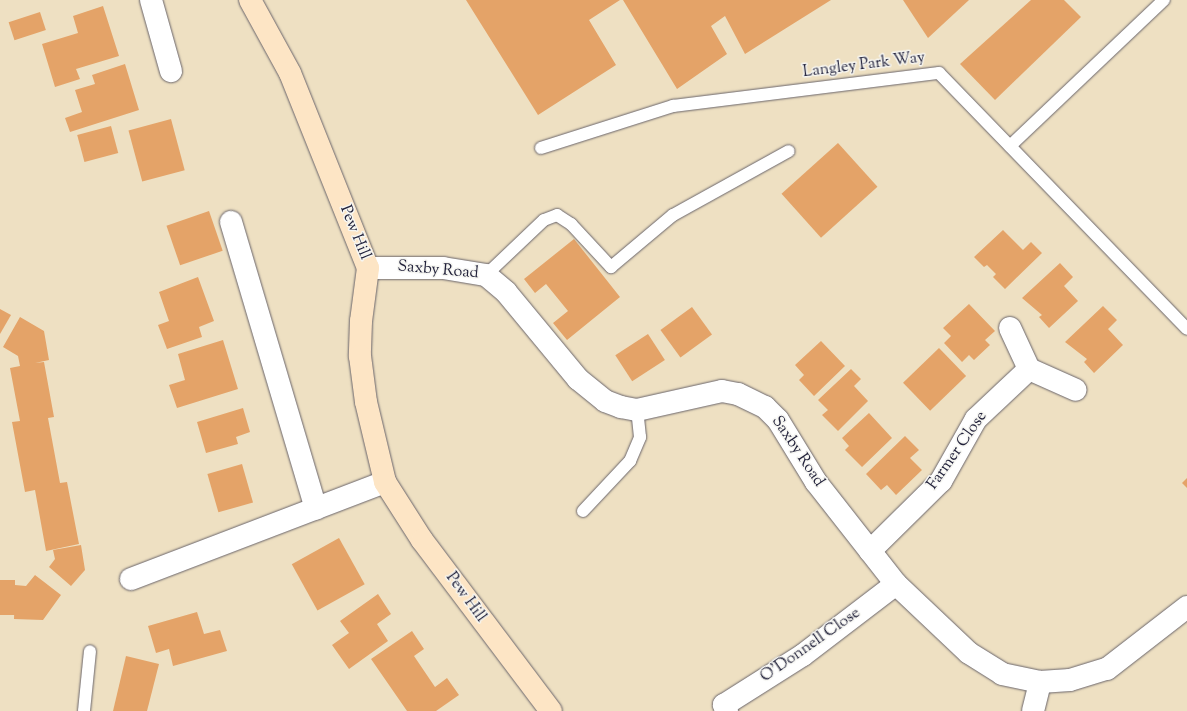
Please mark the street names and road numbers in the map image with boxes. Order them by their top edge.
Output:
street label: Langley Park Way [802,49,926,83]
street label: Pew Hill [334,203,374,263]
street label: Saxby Road [397,258,479,284]
street label: Farmer Close [924,408,992,494]
street label: Saxby Road [766,413,828,491]
street label: Pew Hill [440,569,490,627]
street label: O'Donnell Close [757,604,865,688]

